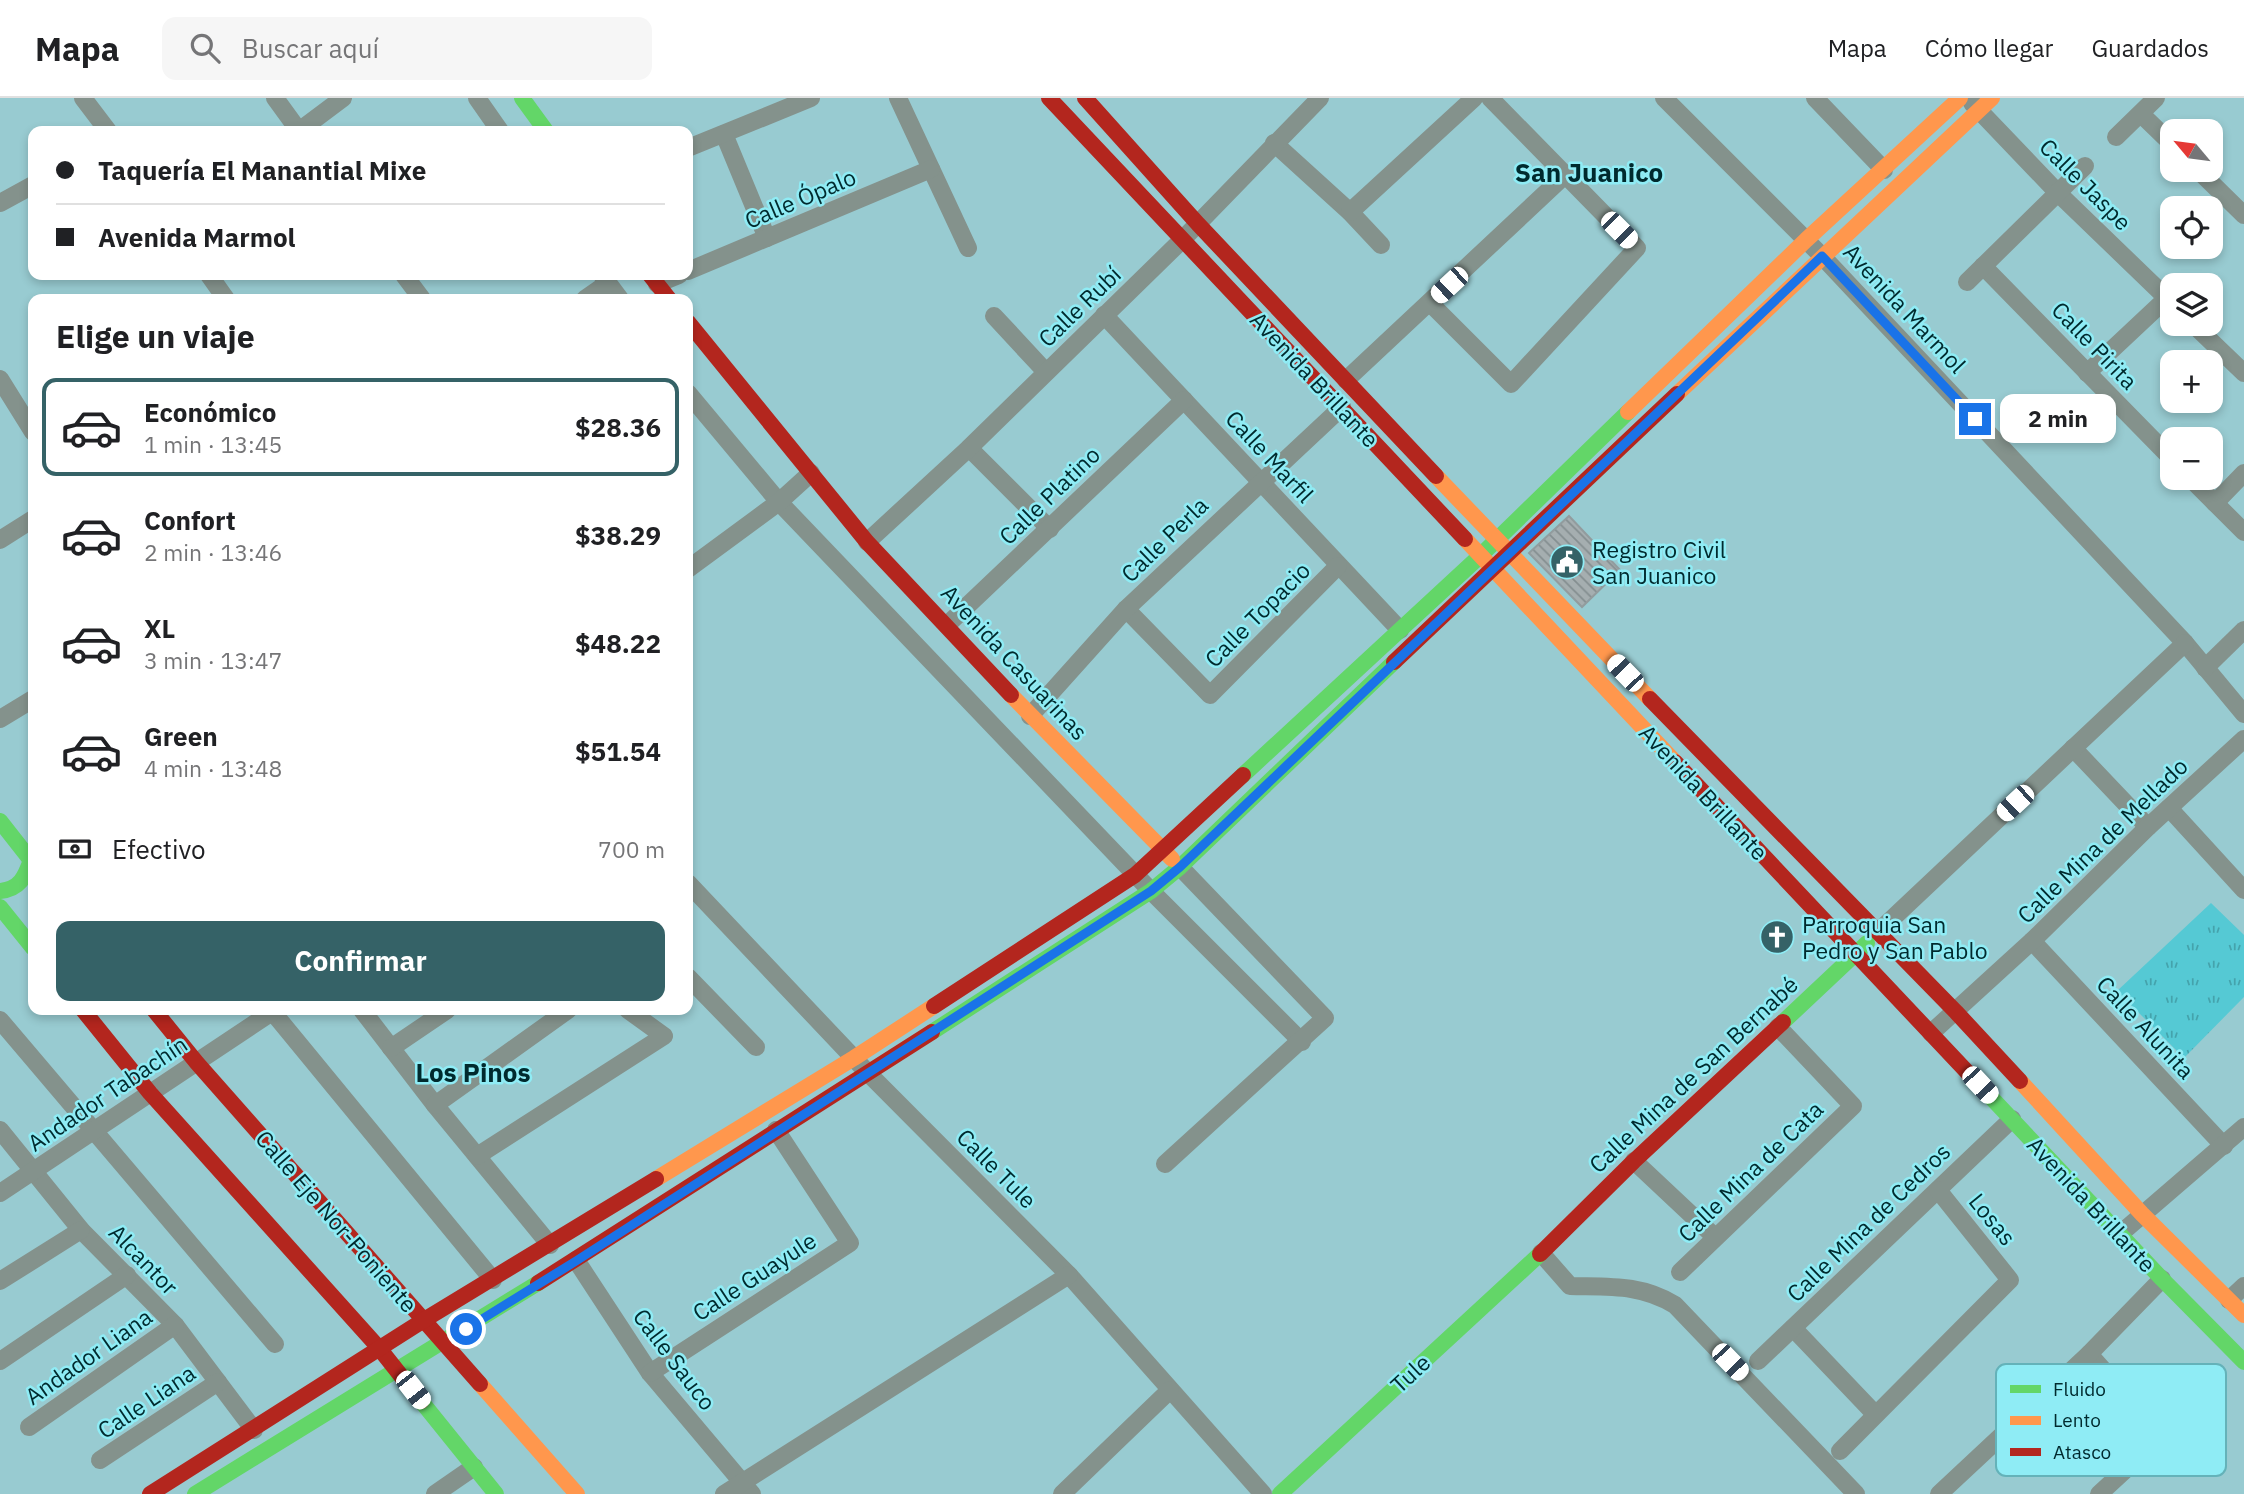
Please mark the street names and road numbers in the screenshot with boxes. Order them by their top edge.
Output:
street label: Calle Jaspe [2034,132,2138,236]
street label: Calle Ópalo [740,161,860,235]
street label: Avenida Marmol [1837,237,1973,379]
street label: Calle Rubí [1031,259,1127,353]
street label: Calle Pirita [2046,295,2144,395]
street label: Avenida Brillante [1244,305,1386,453]
street label: Calle Marfil [1220,403,1320,509]
street label: Calle Platino [992,439,1106,551]
street label: Calle Perla [1114,490,1214,588]
street label: Calle Topacio [1198,555,1316,673]
street label: Avenida Casuarinas [935,578,1095,746]
street label: Avenida Brillante [1633,718,1775,866]
street label: Calle Mina de Mellado [2010,751,2194,929]
street label: Calle Mina de San Bernabé [1582,969,1804,1179]
street label: Calle Alunita [2091,969,2201,1085]
street label: Andador Tabachín [21,1028,193,1158]
street label: Calle Mina de Cata [1671,1094,1829,1248]
street label: Calle Tule [951,1122,1043,1214]
street label: Calle Eje Nor-Poniente [250,1124,424,1318]
street label: Avenida Brillante [2021,1130,2163,1278]
street label: Calle Mina de Cedros [1780,1136,1956,1308]
street label: Losas [1963,1187,2023,1251]
street label: Alcantor [103,1217,185,1301]
street label: Calle Guayule [686,1225,822,1327]
street label: Andador Liana [19,1301,157,1411]
street label: Calle Sauco [627,1302,723,1416]
street label: Tule [1384,1347,1436,1399]
street label: Calle Liana [91,1357,201,1445]

